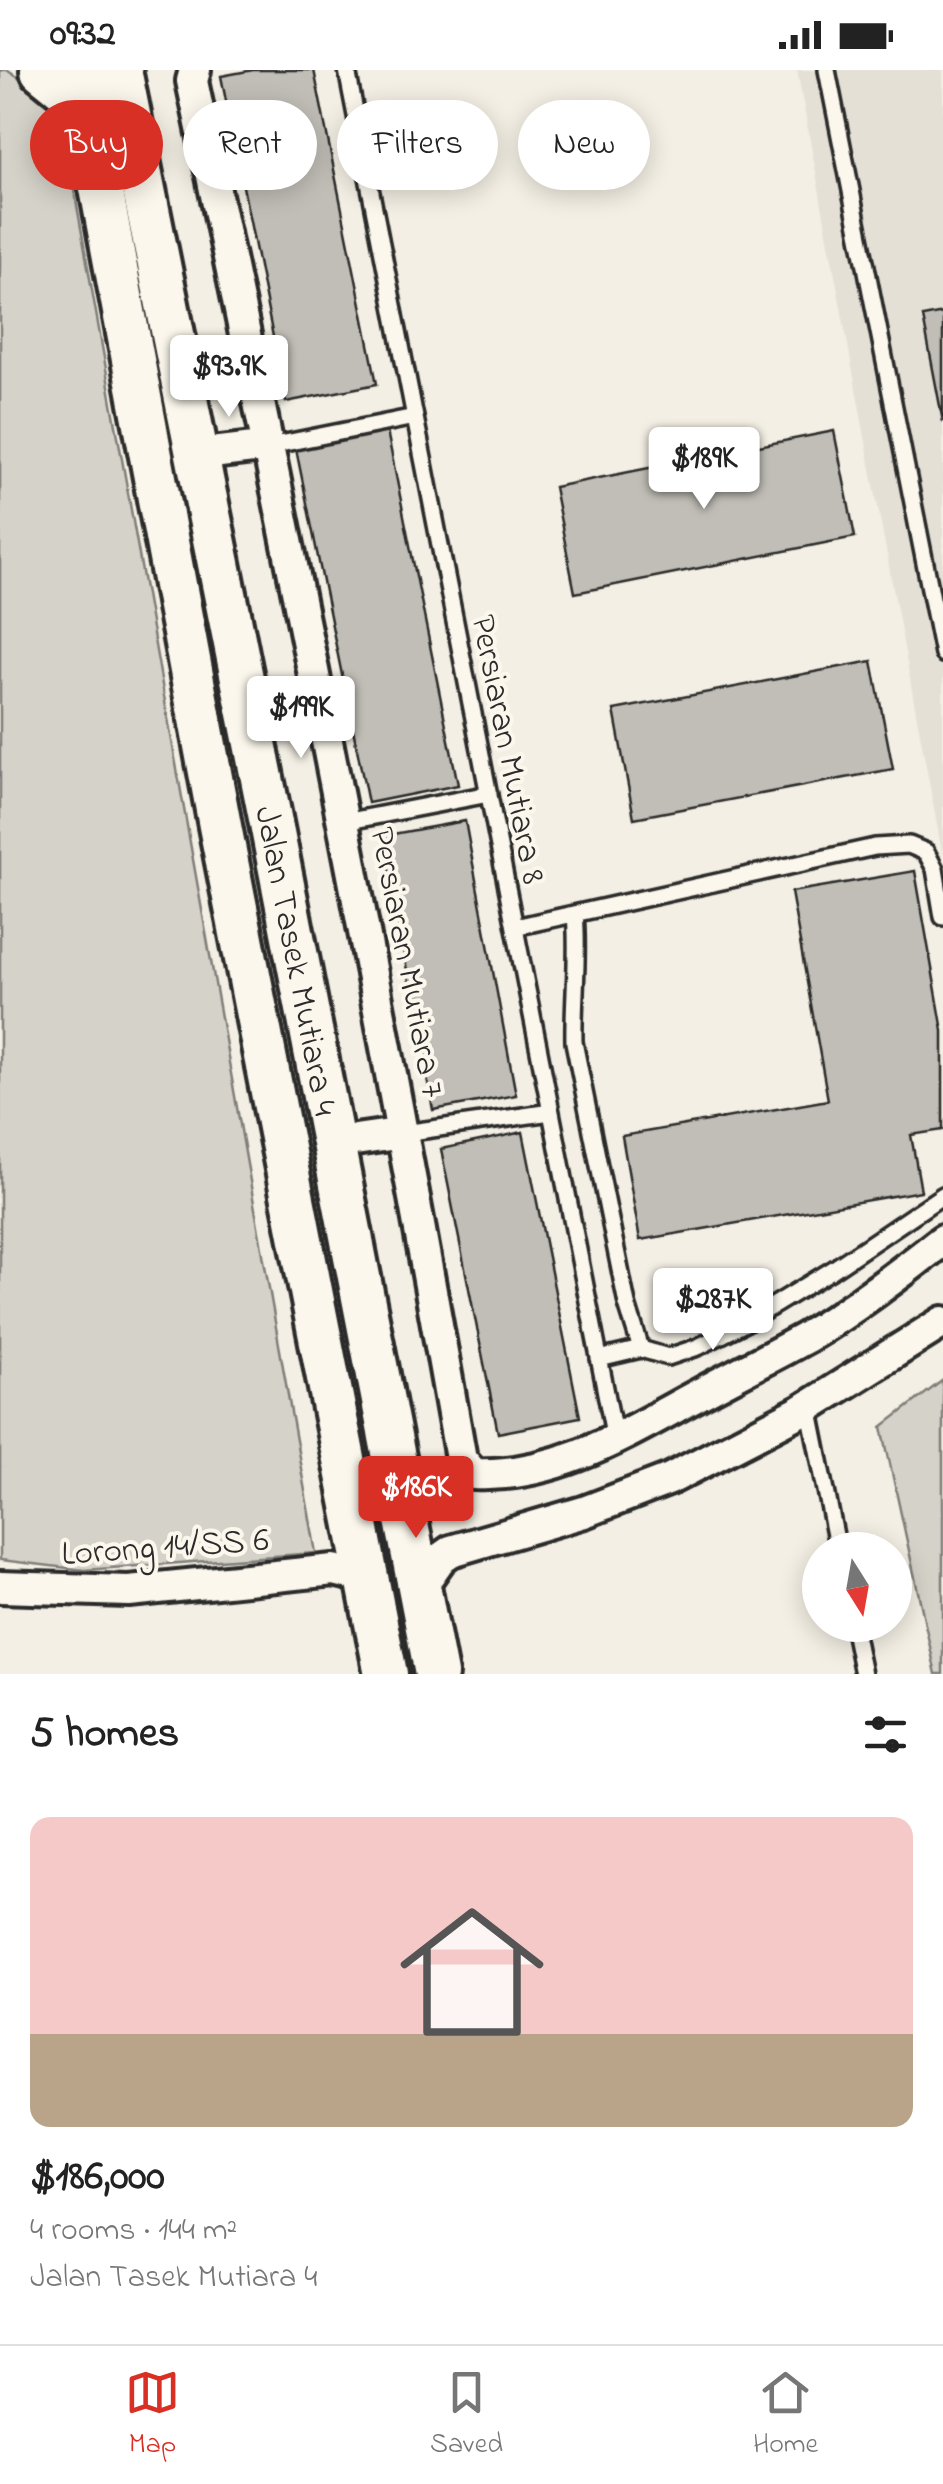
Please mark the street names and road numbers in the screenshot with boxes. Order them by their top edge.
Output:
street label: Persiaran Mutiara 8 [455,611,558,889]
street label: Jalan Tasek Mutiara 4 [239,802,349,1120]
street label: Persiaran Mutiara 7 [354,823,457,1102]
street label: Lorong 14/SS 6 [60,1516,270,1581]

